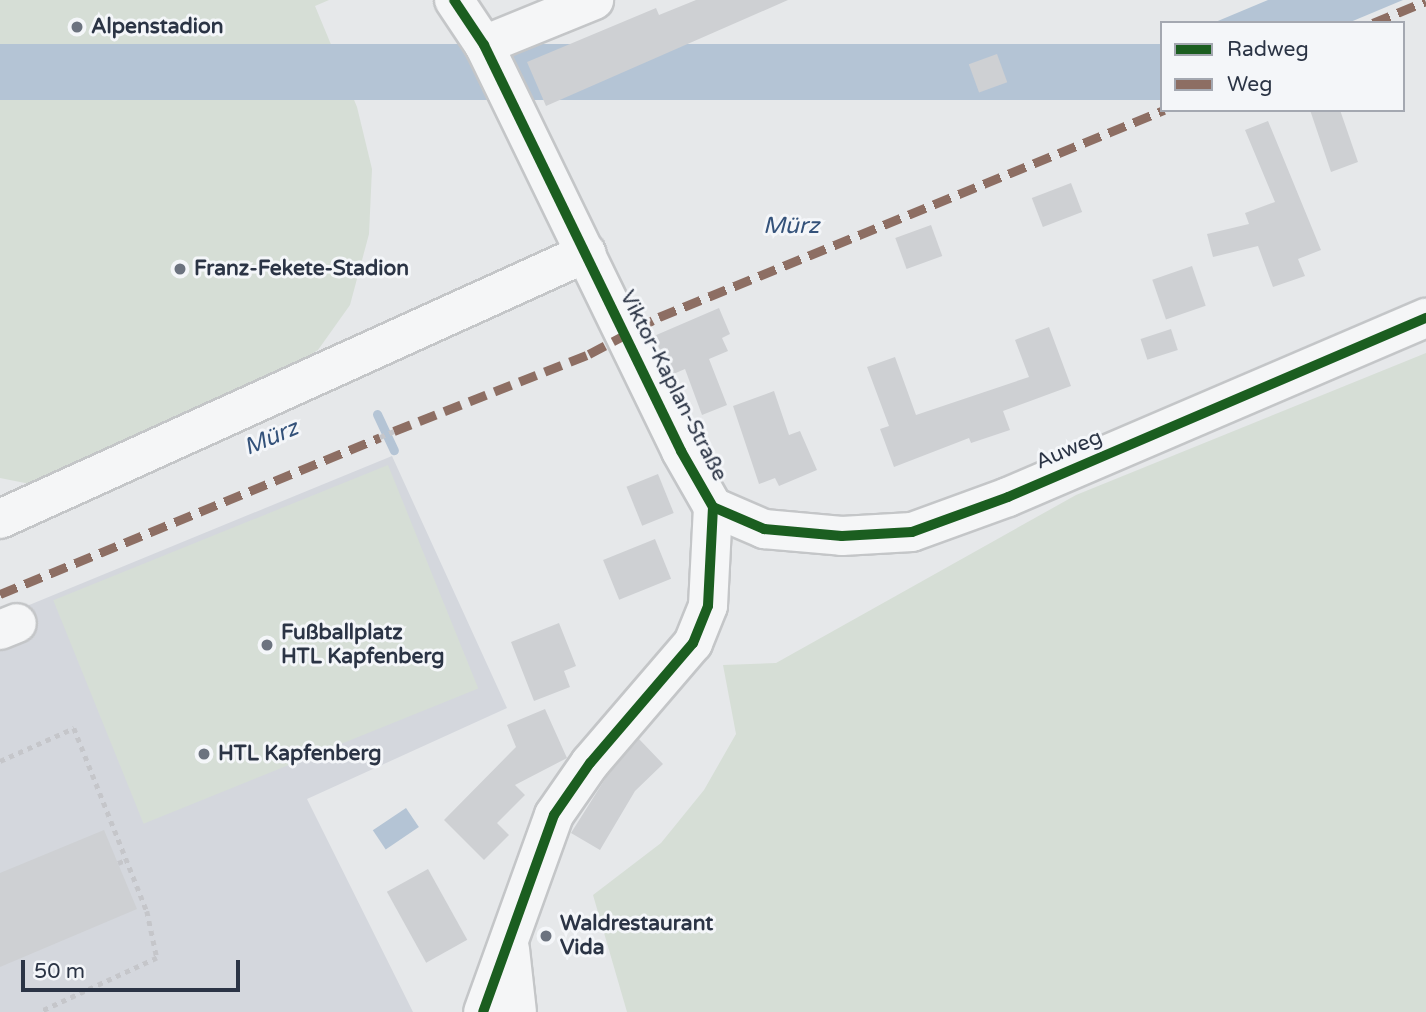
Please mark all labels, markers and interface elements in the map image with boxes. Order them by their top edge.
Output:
place label: Alpenstadion [91,14,224,40]
marker: Alpenstadion [69,19,85,35]
legend [1160,21,1405,112]
text: Radweg [1227,37,1309,62]
text: Weg [1227,72,1272,97]
water label: Mürz [763,212,819,240]
place label: Franz-Fekete-Stadion [194,256,409,282]
marker: Franz-Fekete-Stadion [172,261,188,277]
street label: Viktor-Kaplan-Straße [614,287,732,485]
water label: Mürz [240,414,302,462]
street label: Auweg [1032,425,1106,475]
place label: Fußballplatz HTL Kapfenberg [281,620,444,670]
marker: Fußballplatz HTL Kapfenberg [259,637,275,653]
place label: HTL Kapfenberg [218,741,381,767]
marker: HTL Kapfenberg [196,746,212,762]
place label: Waldrestaurant Vida [560,911,713,961]
marker: Waldrestaurant Vida [538,928,554,944]
scale bar [24,946,243,990]
text: 50 m [34,959,85,984]

